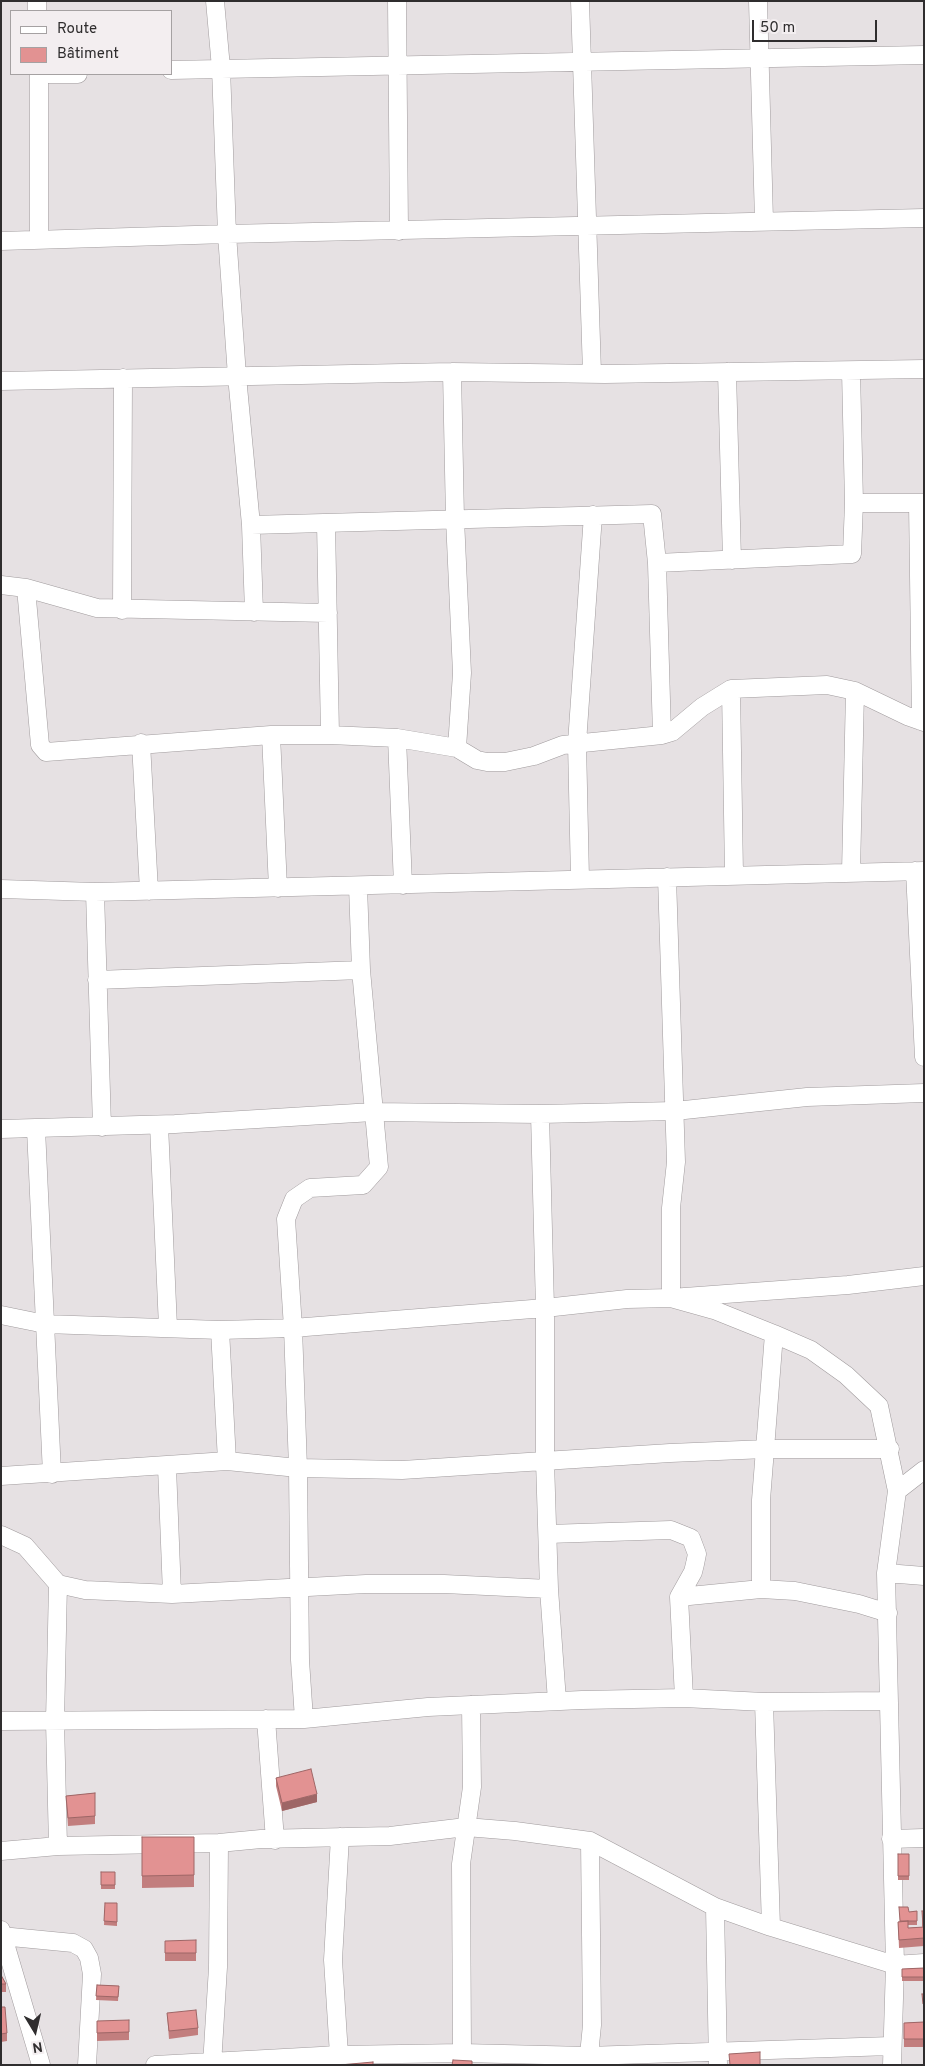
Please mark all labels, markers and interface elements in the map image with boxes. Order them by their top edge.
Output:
legend [10,10,172,75]
scale bar [755,10,880,42]
text: 50 m [760,19,795,38]
text: Route [57,20,97,39]
text: Bâtiment [57,45,119,64]
north arrow [10,2006,60,2056]
text: N [31,2037,44,2055]

